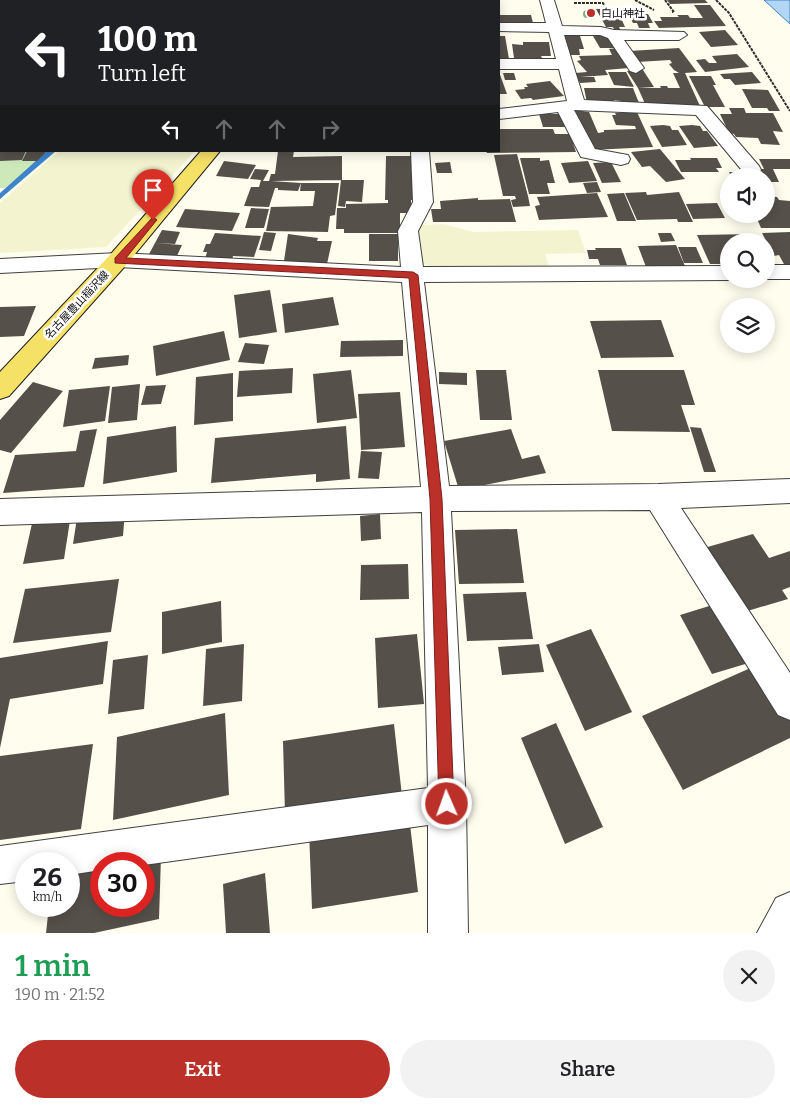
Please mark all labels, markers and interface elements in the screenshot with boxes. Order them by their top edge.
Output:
marker: 白山神社 [585,7,597,19]
place label: 白山神社 [601,7,645,20]
text: 100 m [98,18,197,60]
icon: left [15,20,80,85]
text: Turn left [98,60,186,87]
icon: left [157,115,185,143]
icon: ahead [210,115,238,143]
icon: ahead [263,115,291,143]
icon: right [316,115,344,143]
map controls [720,168,775,353]
button: sound [720,168,775,223]
pin [132,169,174,220]
icon: arrive [139,176,167,204]
button: search [720,233,775,288]
street label: 名古屋豊山稲沢線 [42,268,112,342]
button: layers [720,298,775,353]
position arrow [420,777,472,829]
speed limit sign: 30 [90,852,155,917]
text: 26 [33,863,62,893]
text: km/h [33,890,62,904]
text: 1 min [15,948,90,984]
button: close [723,950,775,1002]
text: 190 m · 21:52 [15,985,105,1004]
button: Exit [15,1040,390,1098]
button: Share [400,1040,775,1098]

